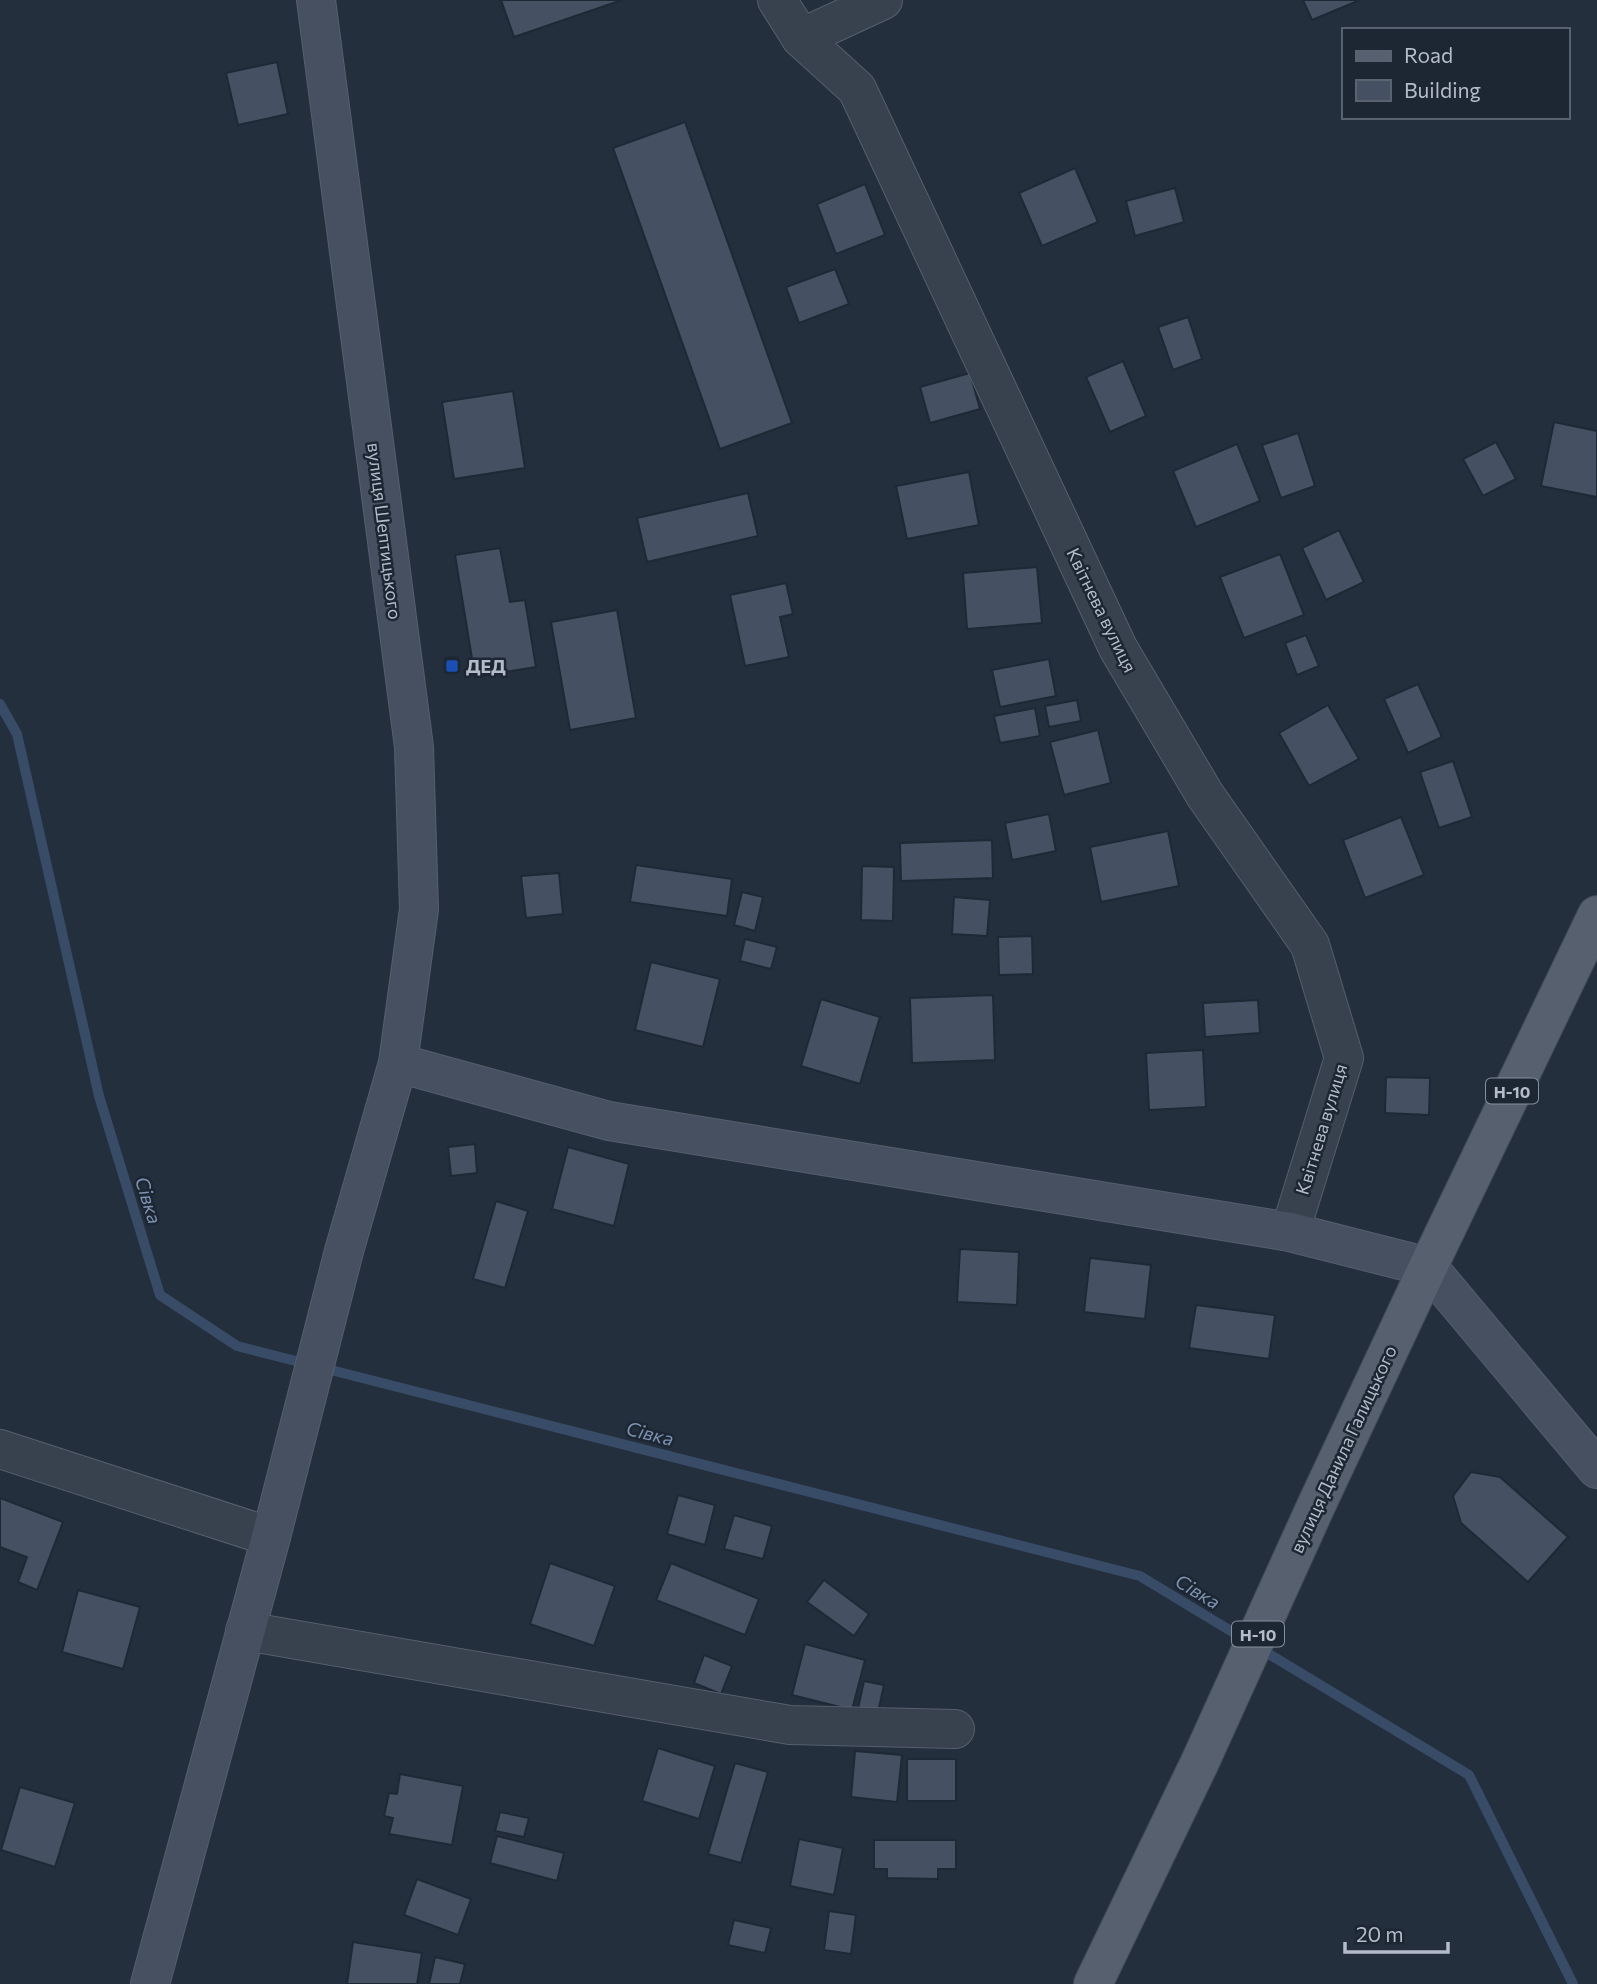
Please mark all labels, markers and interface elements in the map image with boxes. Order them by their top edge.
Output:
legend [1342,28,1569,119]
text: Road [1404,42,1453,67]
text: Building [1404,77,1481,102]
street label: вулиця Шептицького [363,441,407,621]
street label: Квітнева вулиця [1062,544,1142,676]
place label: ДЕД [466,655,506,677]
marker: ДЕД [444,658,460,674]
street label: Квітнева вулиця [1291,1061,1351,1197]
road number: Н-10 [1486,1078,1538,1104]
water label: Сівка [131,1174,167,1226]
street label: вулиця Данила Галицького [1285,1342,1401,1556]
water label: Сівка [624,1416,676,1450]
water label: Сівка [1172,1569,1225,1613]
road number: Н-10 [1232,1622,1284,1646]
scale bar [1345,1910,1448,1954]
text: 20 m [1356,1921,1404,1946]

